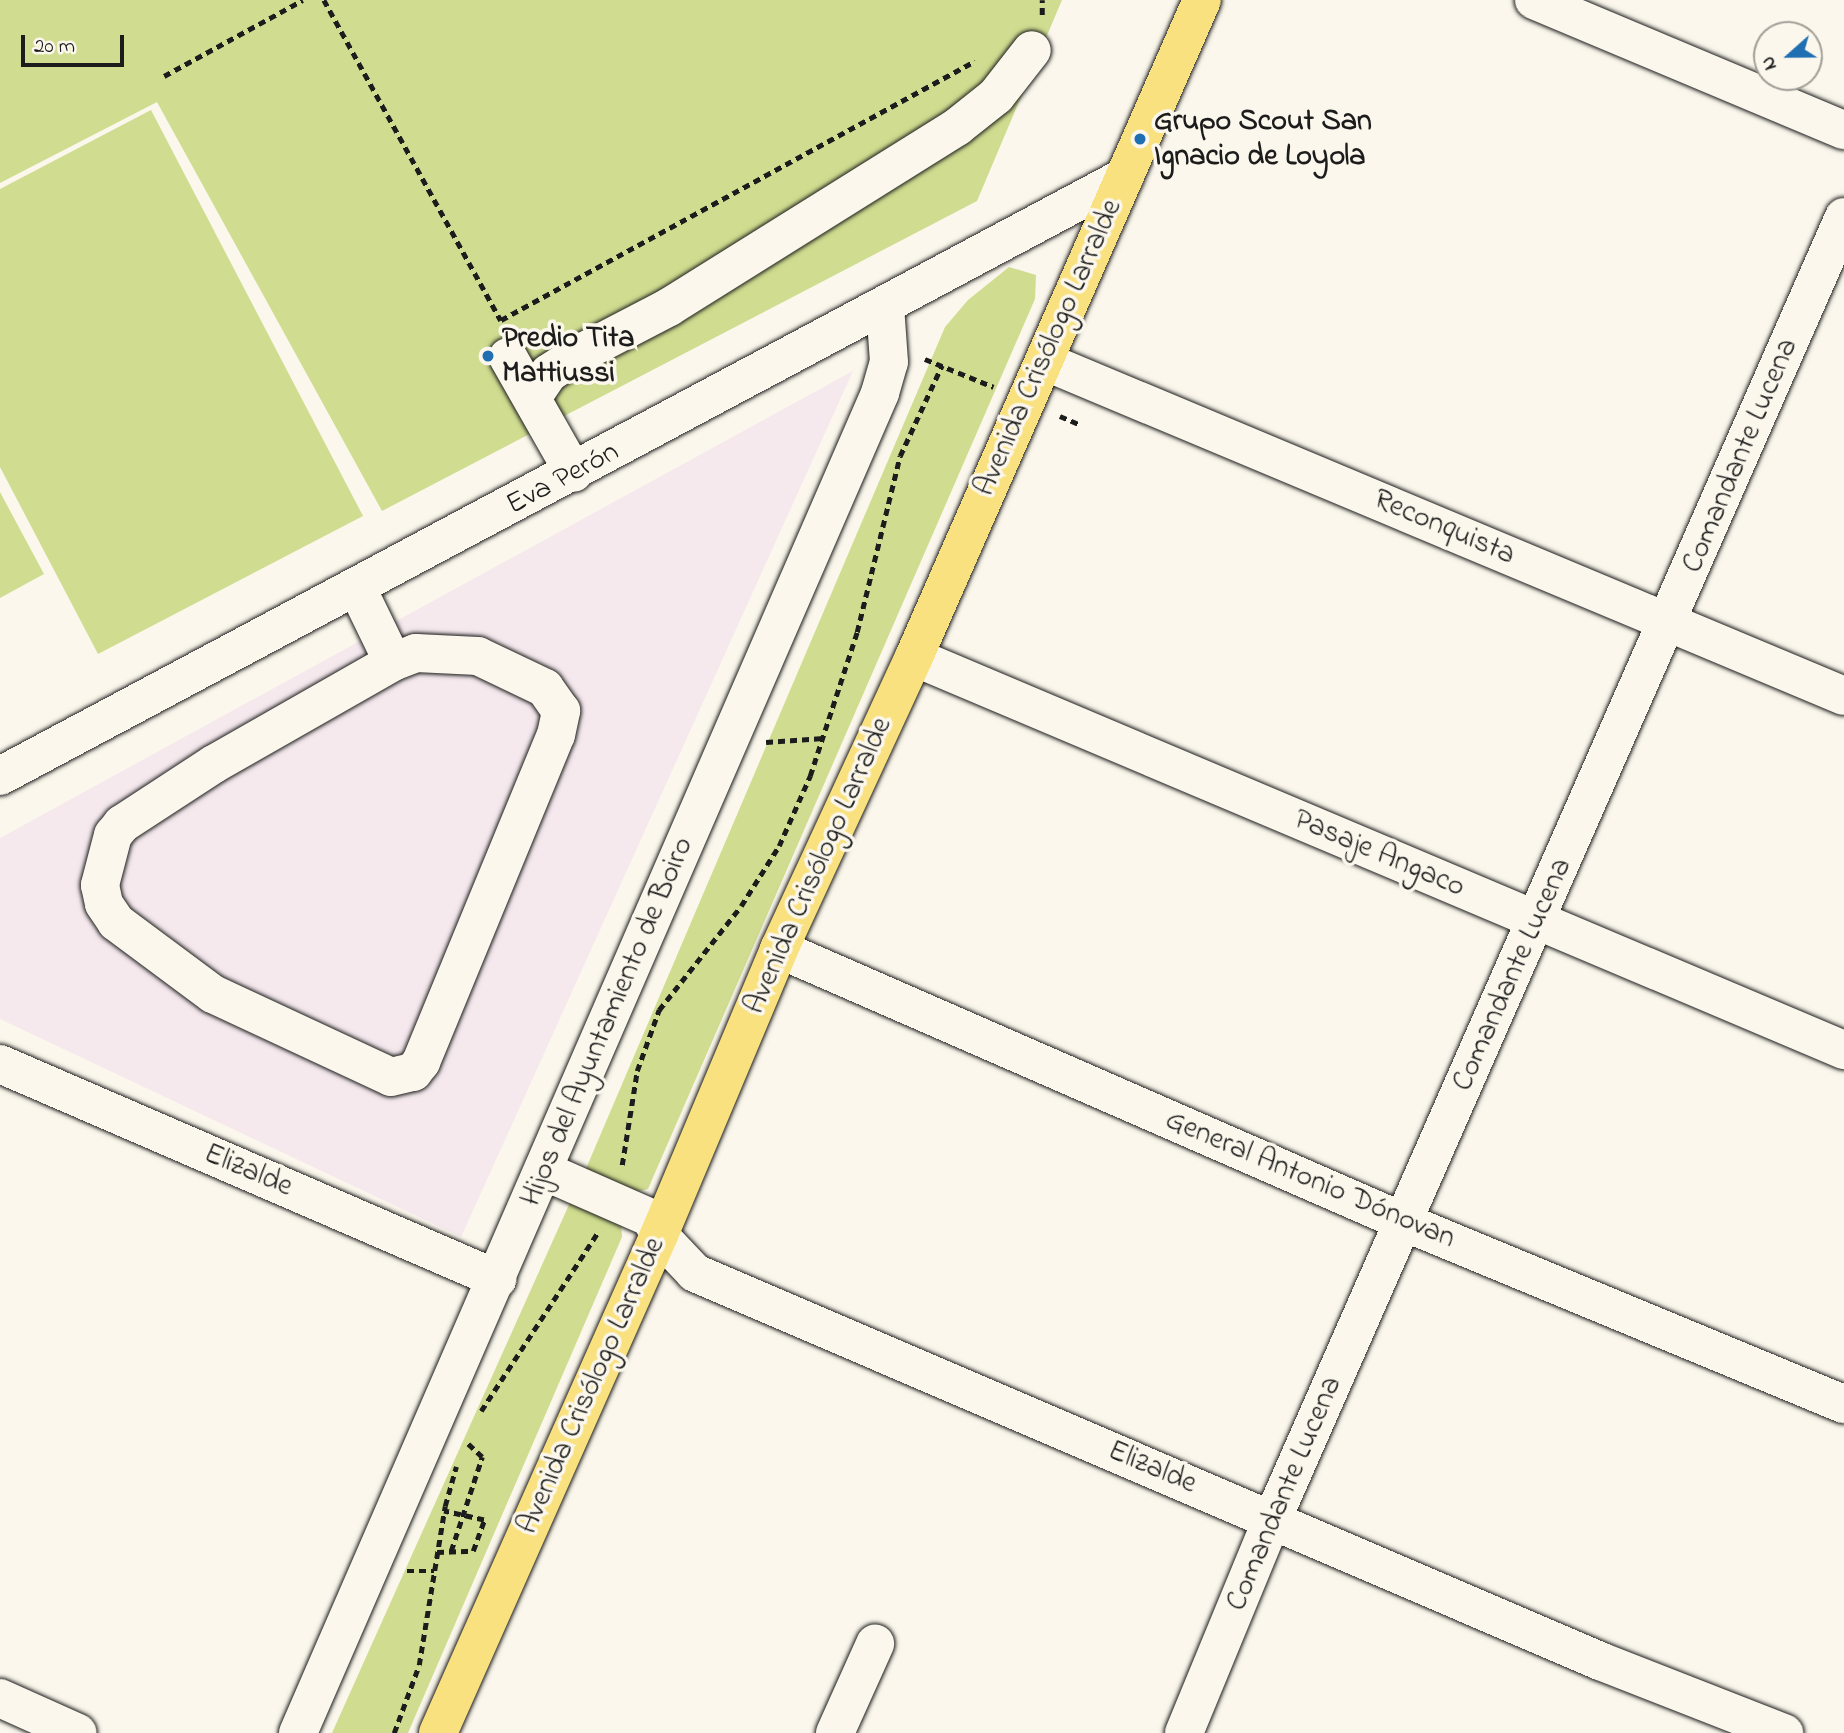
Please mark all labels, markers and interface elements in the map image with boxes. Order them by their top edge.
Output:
scale bar [24,21,128,65]
north arrow [1753,21,1823,91]
text: 20 m [34,32,75,62]
text: N [1755,52,1785,74]
place label: Grupo Scout San Ignacio de Loyola [1154,104,1372,174]
marker: Grupo Scout San Ignacio de Loyola [1132,131,1148,147]
street label: Avenida Crisólogo Larralde [967,194,1131,502]
place label: Predio Tita Mattiussi [502,321,635,392]
street label: Comandante Lucena [1675,333,1807,579]
marker: Predio Tita Mattiussi [480,348,496,364]
street label: Eva Perón [501,434,625,524]
street label: Reconquista [1368,482,1520,574]
street label: Avenida Crisólogo Larralde [737,712,901,1020]
street label: Pasaje Angaco [1288,802,1470,906]
street label: Hijos del Ayuntamiento de Boiro [514,832,702,1212]
street label: Comandante Lucena [1445,853,1581,1097]
street label: General Antonio Dónovan [1160,1103,1460,1257]
street label: Elizalde [198,1136,298,1206]
street label: Avenida Crisólogo Larralde [510,1232,674,1540]
street label: Comandante Lucena [1219,1371,1351,1617]
street label: Elizalde [1102,1433,1202,1503]

